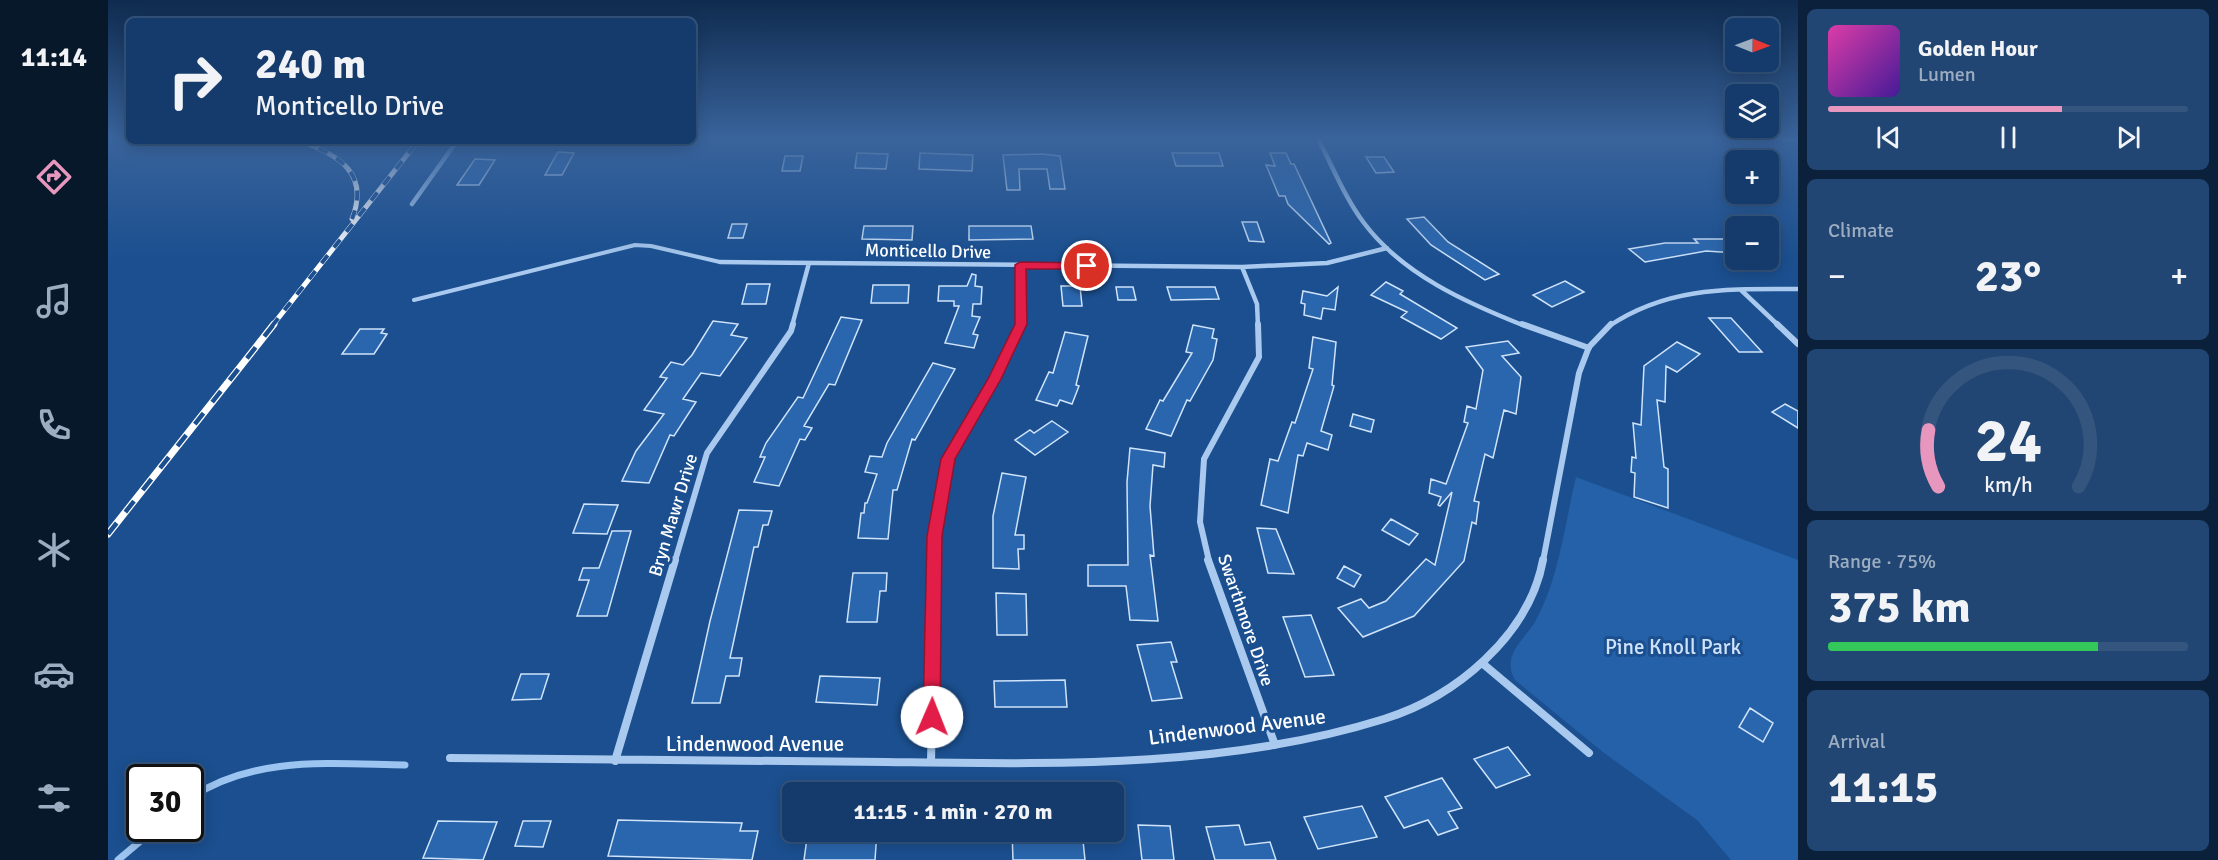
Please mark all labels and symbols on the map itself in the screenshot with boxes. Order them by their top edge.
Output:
north arrow [1725,18,1779,72]
street label: Monticello Drive [865,239,991,263]
pin [1061,240,1112,291]
street label: Bryn Mawr Drive [644,451,702,579]
street label: Swarthmore Drive [1213,551,1279,689]
park label: Pine Knoll Park [1605,634,1742,660]
position arrow [900,685,964,749]
street label: Lindenwood Avenue [1147,703,1327,751]
street label: Lindenwood Avenue [666,731,844,757]
speed limit sign: 30 [126,764,204,842]

